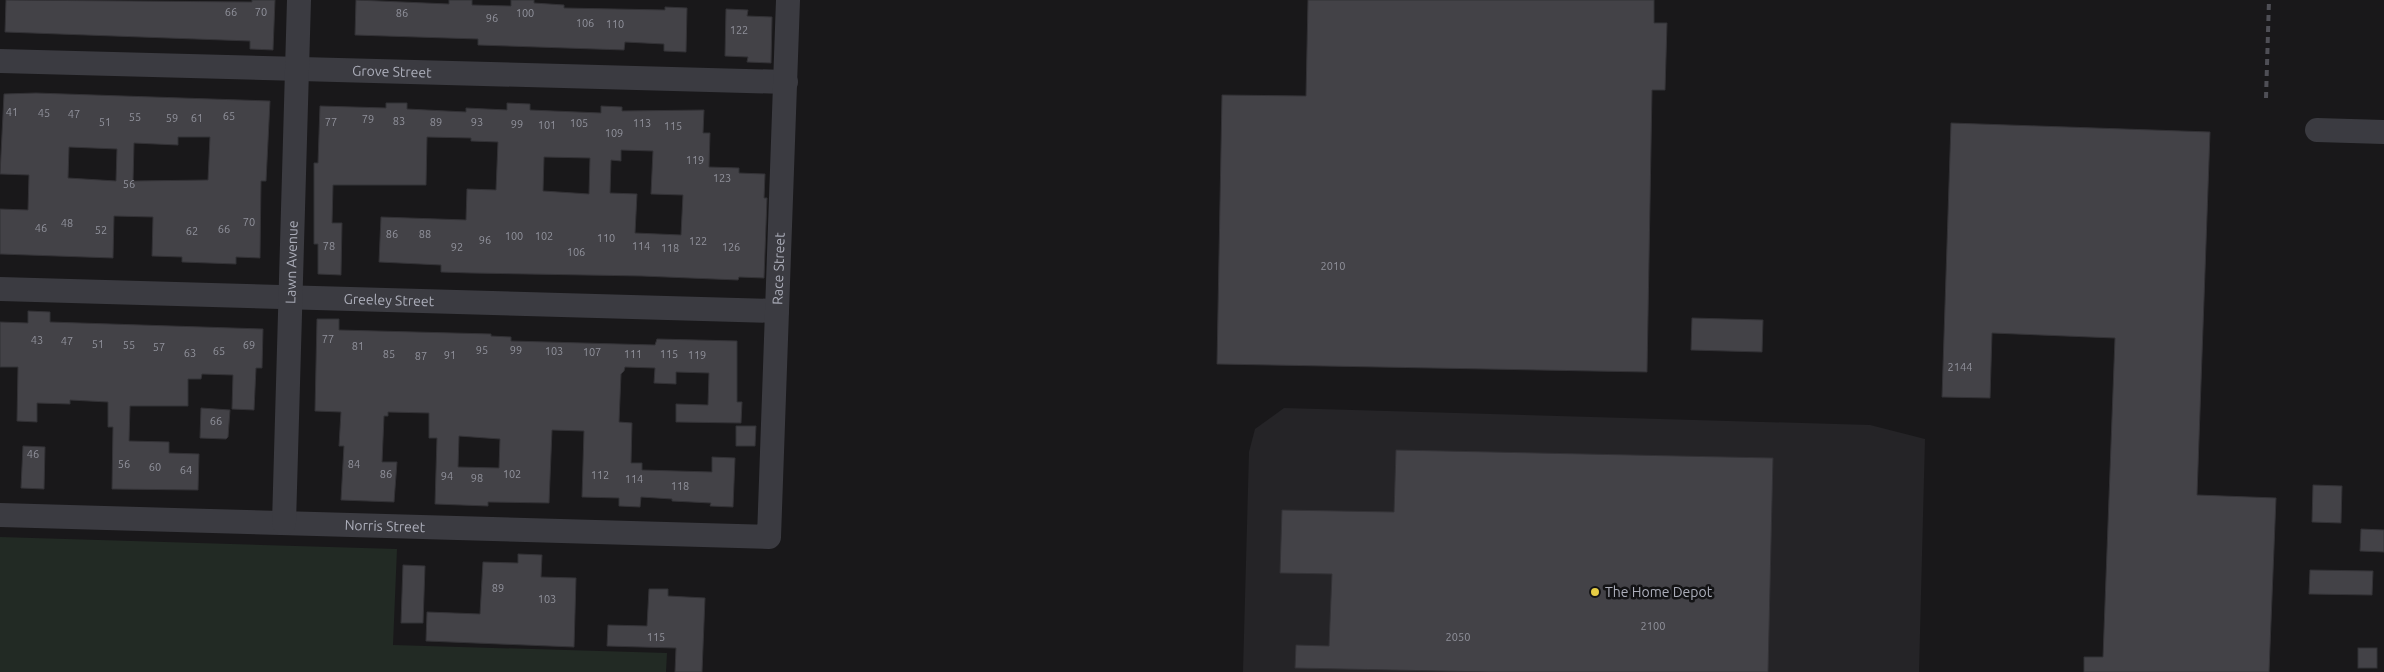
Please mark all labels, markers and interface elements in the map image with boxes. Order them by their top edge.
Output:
house number: 66 [225,6,237,18]
house number: 70 [255,6,267,18]
house number: 86 [396,7,408,19]
house number: 100 [516,7,534,19]
house number: 96 [486,12,498,24]
house number: 106 [576,17,594,29]
house number: 110 [606,18,624,30]
house number: 122 [730,24,748,36]
street label: Grove Street [352,62,432,81]
house number: 41 [6,106,18,118]
house number: 45 [38,107,50,119]
house number: 47 [68,108,80,120]
house number: 65 [223,110,235,122]
house number: 55 [129,111,141,123]
house number: 59 [166,112,178,124]
house number: 61 [191,112,203,124]
house number: 79 [362,113,374,125]
house number: 83 [393,115,405,127]
house number: 51 [99,116,111,128]
house number: 77 [325,116,337,128]
house number: 89 [430,116,442,128]
house number: 93 [471,116,483,128]
house number: 105 [570,117,588,129]
house number: 113 [633,117,651,129]
house number: 99 [511,118,523,130]
house number: 101 [538,119,556,131]
house number: 115 [664,120,682,132]
house number: 109 [605,127,623,139]
house number: 119 [686,154,704,166]
house number: 123 [713,172,731,184]
house number: 56 [123,178,135,190]
house number: 70 [243,216,255,228]
house number: 48 [61,217,73,229]
street label: Lawn Avenue [282,220,301,304]
house number: 46 [35,222,47,234]
house number: 66 [218,223,230,235]
house number: 52 [95,224,107,236]
house number: 62 [186,225,198,237]
house number: 86 [386,228,398,240]
house number: 88 [419,228,431,240]
house number: 100 [505,230,523,242]
house number: 102 [535,230,553,242]
house number: 110 [597,232,615,244]
street label: Race Street [769,232,788,305]
house number: 96 [479,234,491,246]
house number: 122 [689,235,707,247]
house number: 78 [323,240,335,252]
house number: 114 [632,240,650,252]
house number: 92 [451,241,463,253]
house number: 126 [722,241,740,253]
house number: 118 [661,242,679,254]
house number: 106 [567,246,585,258]
house number: 2010 [1321,260,1345,272]
street label: Greeley Street [343,291,435,309]
house number: 77 [322,333,334,345]
house number: 43 [31,334,43,346]
house number: 47 [61,335,73,347]
house number: 51 [92,338,104,350]
house number: 55 [123,339,135,351]
house number: 69 [243,339,255,351]
house number: 81 [352,340,364,352]
house number: 57 [153,341,165,353]
house number: 95 [476,344,488,356]
house number: 99 [510,344,522,356]
house number: 65 [213,345,225,357]
house number: 103 [545,345,563,357]
house number: 107 [583,346,601,358]
house number: 63 [184,347,196,359]
house number: 85 [383,348,395,360]
house number: 111 [624,348,642,360]
house number: 115 [660,348,678,360]
house number: 91 [444,349,456,361]
house number: 119 [688,349,706,361]
house number: 87 [415,350,427,362]
house number: 2144 [1948,361,1972,373]
house number: 66 [210,415,222,427]
house number: 46 [27,448,39,460]
house number: 56 [118,458,130,470]
house number: 84 [348,458,360,470]
house number: 60 [149,461,161,473]
house number: 64 [180,464,192,476]
house number: 86 [380,468,392,480]
house number: 102 [503,468,521,480]
house number: 112 [591,469,609,481]
house number: 94 [441,470,453,482]
house number: 98 [471,472,483,484]
house number: 114 [625,473,643,485]
house number: 118 [671,480,689,492]
street label: Norris Street [344,517,426,535]
house number: 89 [492,582,504,594]
place label: The Home Depot [1605,584,1713,600]
marker: The Home Depot [1589,586,1601,598]
house number: 103 [538,593,556,605]
house number: 2100 [1641,620,1665,632]
house number: 115 [647,631,665,643]
house number: 2050 [1446,631,1470,643]

